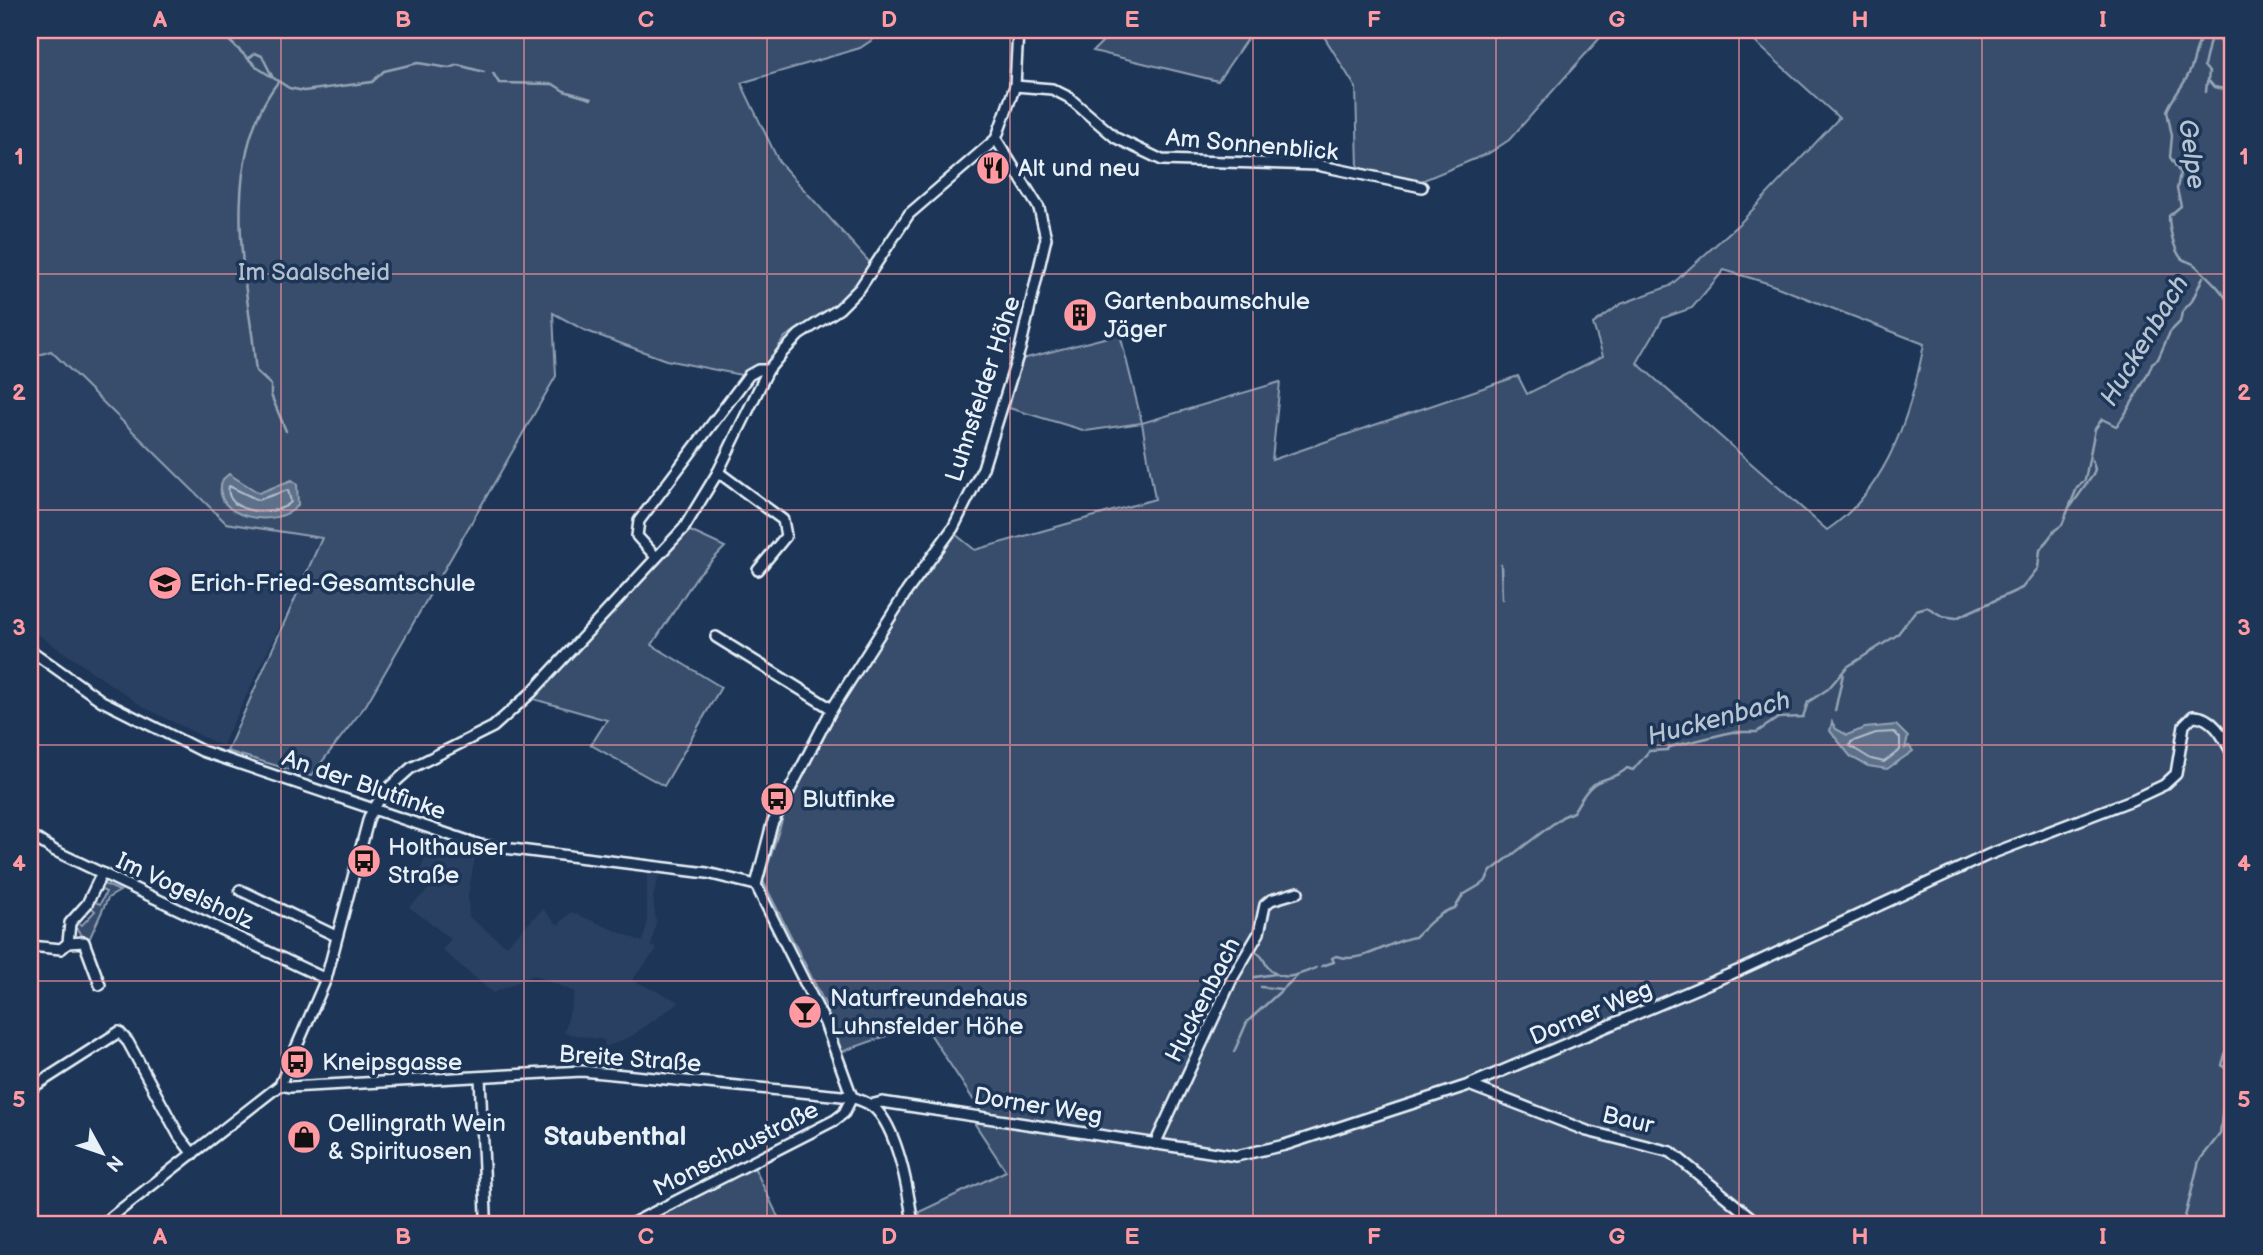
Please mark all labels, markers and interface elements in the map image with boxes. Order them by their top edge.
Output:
text: A [152,6,168,34]
text: B [395,6,411,34]
text: C [638,6,654,34]
text: D [881,6,897,34]
text: E [1125,6,1140,34]
text: F [1367,6,1381,34]
text: G [1609,6,1626,34]
text: H [1851,6,1869,34]
text: I [2099,6,2107,34]
water label: Gelpe [2171,117,2211,191]
street label: Am Sonnenblick [1165,123,1340,167]
text: 1 [14,143,24,171]
text: 1 [2239,143,2249,171]
restaurant icon: Alt und neu [974,149,1012,187]
place label: Alt und neu [1018,154,1140,183]
park label: Im Saalscheid [238,258,390,287]
water label: Huckenbach [2094,270,2196,412]
place label: Gartenbaumschule Jäger [1104,287,1310,344]
street label: Luhnsfelder Höhe [939,293,1027,485]
building icon: Gartenbaumschule Jäger [1061,296,1099,334]
text: 2 [12,379,26,407]
text: 2 [2237,379,2251,407]
school or university icon: Erich-Fried-Gesamtschule [146,564,184,602]
place label: Erich-Fried-Gesamtschule [190,569,476,598]
text: 3 [12,614,26,642]
text: 3 [2237,614,2251,642]
water label: Huckenbach [1644,685,1794,753]
street label: An der Blutfinke [278,743,450,827]
bus stop icon: Blutfinke [758,780,796,818]
place label: Blutfinke [802,785,895,814]
place label: Holthauser Straße [388,833,507,890]
bus stop icon: Holthauser Straße [345,842,383,880]
street label: Im Vogelsholz [111,846,259,936]
text: 4 [12,850,26,878]
text: 4 [2237,850,2251,878]
street label: Huckenbach [1159,933,1247,1067]
street label: Dorner Weg [1525,974,1657,1052]
place label: Naturfreundehaus Luhnsfelder Höhe [830,984,1028,1041]
bar icon: Naturfreundehaus Luhnsfelder Höhe [786,993,824,1031]
street label: Breite Straße [558,1040,702,1078]
bus stop icon: Kneipsgasse [278,1043,316,1081]
place label: Kneipsgasse [322,1048,462,1077]
street label: Dorner Weg [972,1082,1104,1130]
text: 5 [12,1086,26,1114]
text: 5 [2237,1086,2251,1114]
street label: Monschaustraße [649,1095,823,1203]
street label: Baur [1599,1100,1657,1140]
place label: Oellingrath Wein & Spirituosen [328,1109,506,1166]
north arrow [66,1118,136,1188]
shop icon: Oellingrath Wein & Spirituosen [285,1118,323,1156]
district label: Staubenthal [544,1122,686,1153]
text: N [100,1150,127,1176]
text: A [152,1223,168,1251]
text: B [395,1223,411,1251]
text: C [638,1223,654,1251]
text: D [881,1223,897,1251]
text: E [1125,1223,1140,1251]
text: F [1367,1223,1381,1251]
text: G [1609,1223,1626,1251]
text: H [1851,1223,1869,1251]
text: I [2099,1223,2107,1251]

